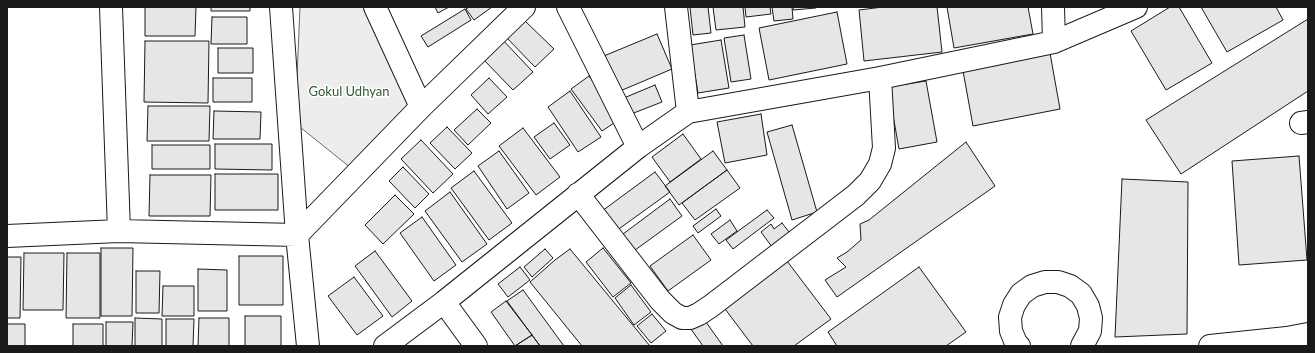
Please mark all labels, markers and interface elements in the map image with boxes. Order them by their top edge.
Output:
park label: Gokul Udhyan [308,84,390,100]

